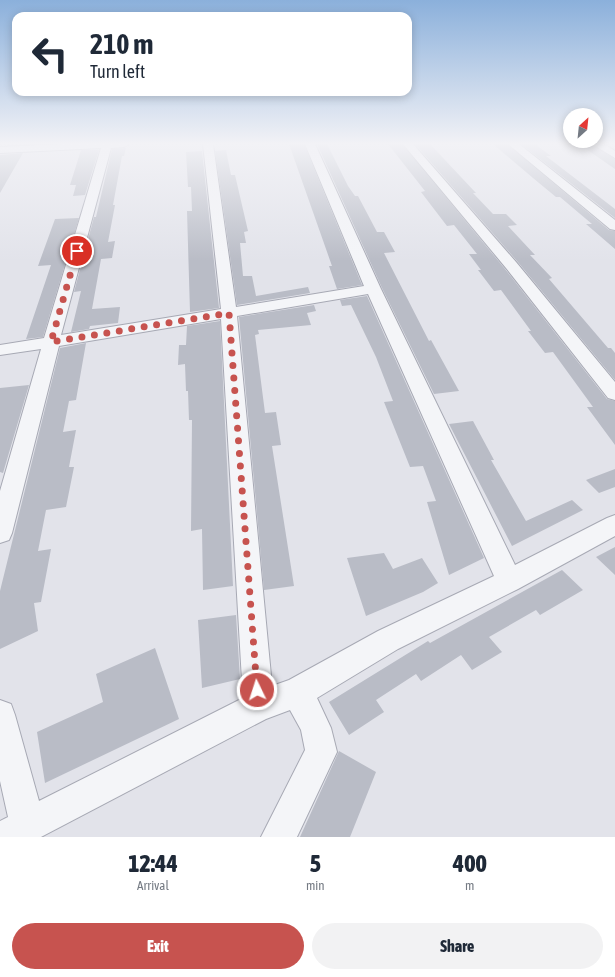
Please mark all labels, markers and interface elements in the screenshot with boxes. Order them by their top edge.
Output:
icon: left [24,28,76,80]
text: 210 m [90,28,153,60]
text: Turn left [90,61,145,82]
north arrow [563,108,603,148]
map controls [563,108,603,148]
pin [60,234,94,268]
icon: arrive [66,240,88,262]
position arrow [236,669,278,711]
text: 12:44 [128,850,178,877]
text: 5 [310,850,321,877]
text: 400 [453,850,487,877]
text: Arrival [137,878,169,893]
text: min [306,878,325,893]
text: m [465,878,474,893]
button: Exit [12,923,304,969]
button: Share [312,923,603,969]

